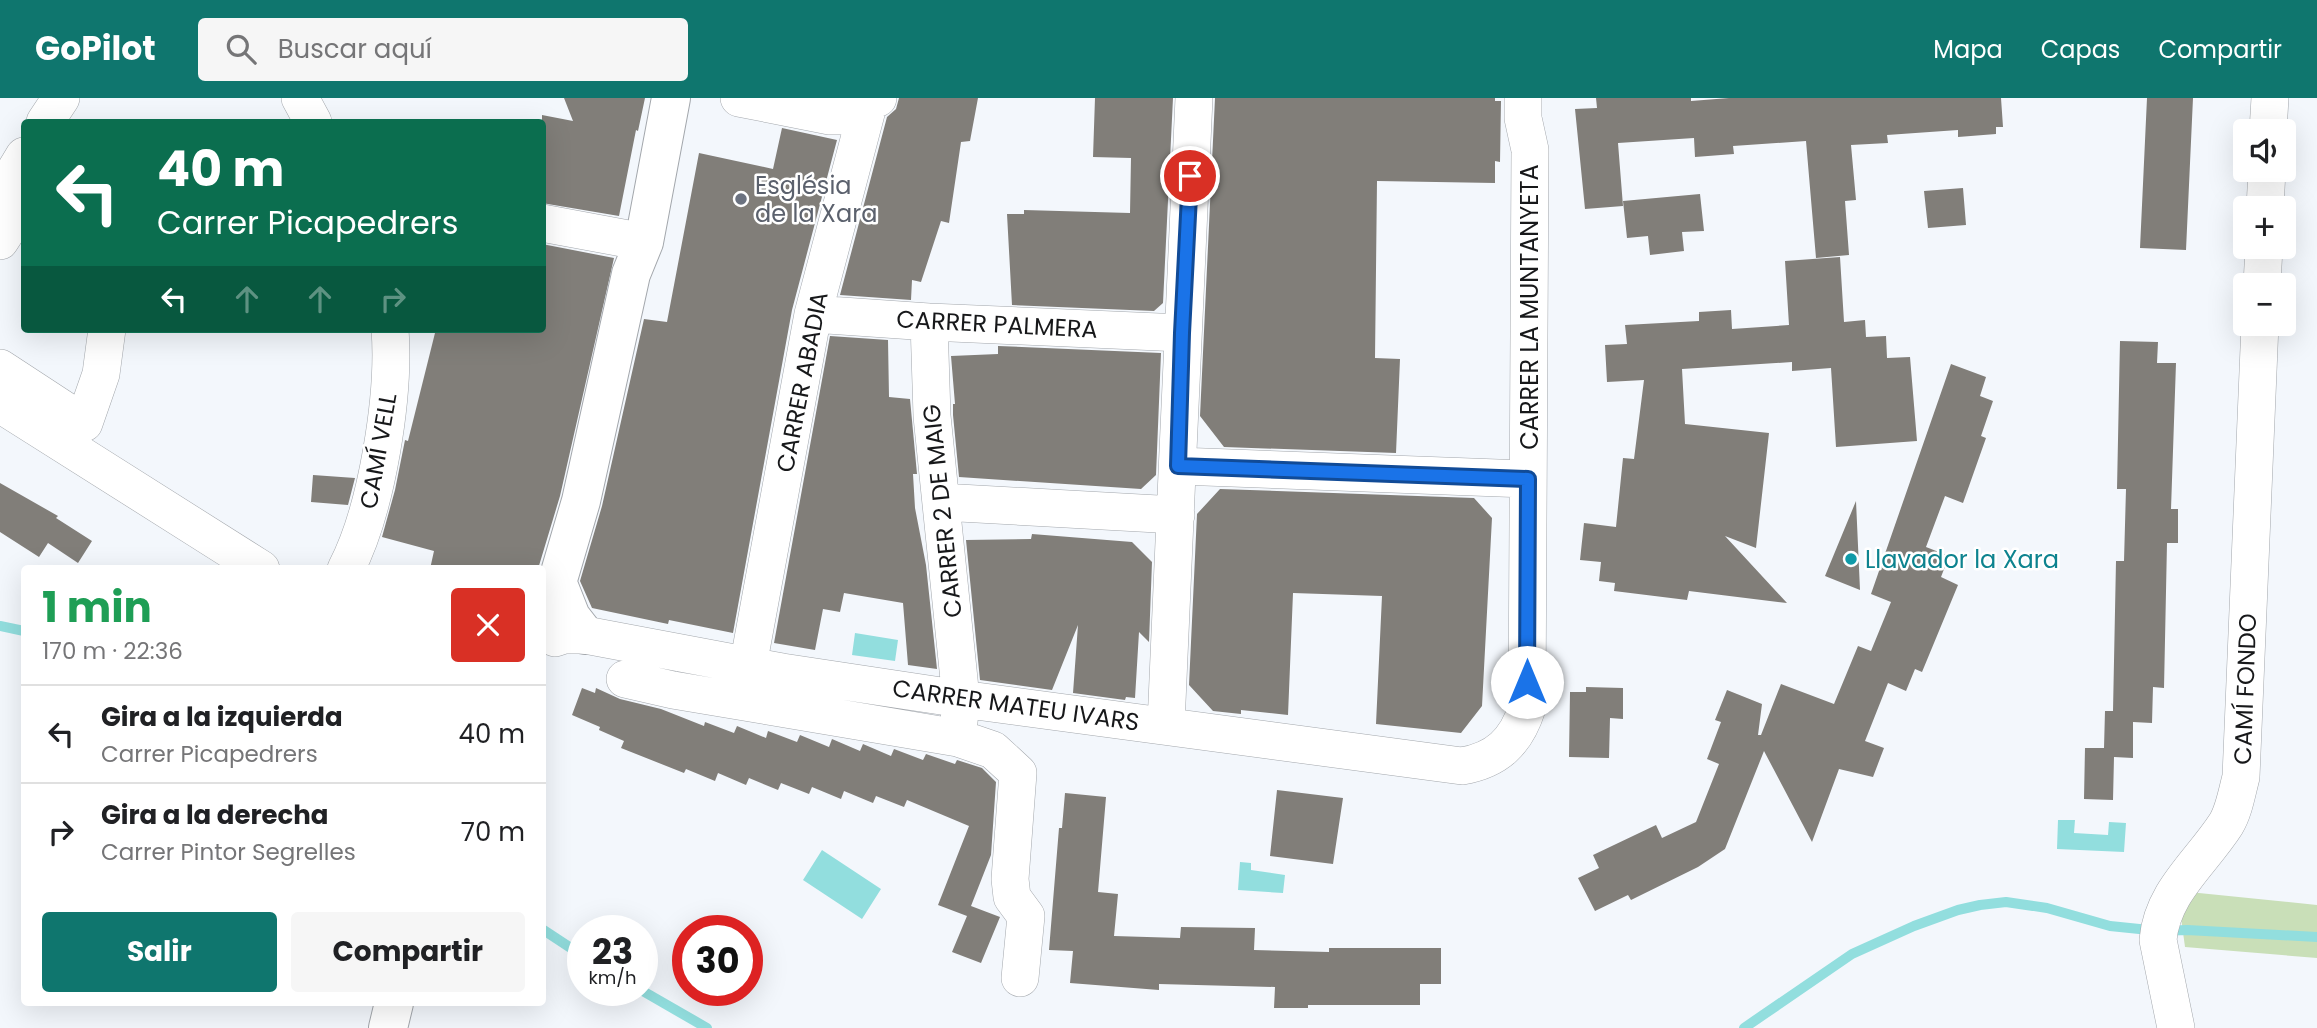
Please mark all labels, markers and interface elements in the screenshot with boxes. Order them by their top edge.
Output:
search box [198,18,688,81]
text: GoPilot [35,25,156,72]
icon: search [222,30,260,68]
text: Buscar aquí [278,31,432,67]
text: Mapa [1933,33,2003,66]
text: Capas [2041,33,2120,66]
text: Compartir [2158,33,2282,66]
map controls [2233,119,2296,336]
button: sound [2233,119,2296,182]
text: 40 m [157,135,284,203]
pin [1160,146,1220,206]
icon: left [42,147,133,238]
icon: arrive [1171,157,1209,195]
street label: CARRER LA MUNTANYETA [1513,164,1546,450]
place label: Església de la Xara [755,169,877,230]
marker: Església de la Xara [733,191,749,207]
button: + [2233,196,2296,259]
text: Carrer Picapedrers [157,200,459,245]
button: − [2233,273,2296,336]
icon: left [155,280,193,318]
icon: ahead [228,280,266,318]
icon: ahead [301,280,339,318]
icon: right [374,280,412,318]
street label: CARRER ABADIA [768,289,836,475]
street label: CARRER PALMERA [896,302,1098,346]
street label: CAMÍ VELL [352,391,404,511]
street label: CARRER 2 DE MAIG [914,403,970,619]
place label: Llavador la Xara [1865,543,2059,576]
marker: Llavador la Xara [1843,551,1859,567]
text: 1 min [42,578,152,637]
button: close [451,588,525,662]
street label: CAMÍ FONDO [2226,613,2264,765]
text: 170 m · 22:36 [42,635,183,667]
position arrow [1490,645,1564,719]
street label: CARRER MATEU IVARS [890,671,1142,739]
text: Gira a la izquierda [101,699,343,735]
icon: left [42,715,80,753]
text: 40 m [459,716,525,752]
text: Carrer Picapedrers [101,738,318,770]
text: Gira a la derecha [101,797,329,833]
icon: right [42,813,80,851]
text: 70 m [461,814,525,850]
text: Carrer Pintor Segrelles [101,836,356,868]
button: Salir [42,912,277,992]
button: Compartir [291,912,525,992]
speed limit sign: 30 [672,915,763,1006]
text: 23 [592,927,633,976]
text: km/h [589,965,636,990]

